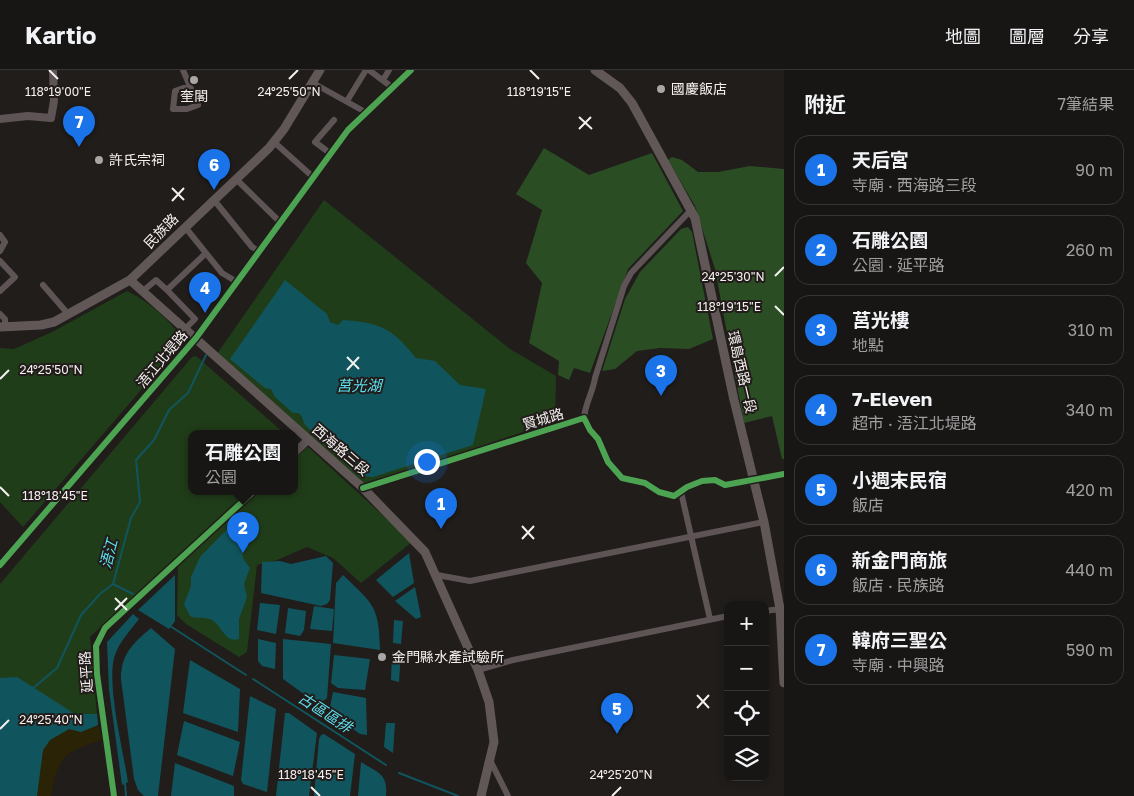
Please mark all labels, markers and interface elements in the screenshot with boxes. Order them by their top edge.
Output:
text: Kartio [25,20,97,49]
text: 地圖 [945,25,981,47]
text: 圖層 [1009,25,1045,47]
text: 分享 [1073,25,1109,47]
marker: 奎閣 [188,74,200,86]
place label: 國慶飯店 [671,80,727,97]
marker: 國慶飯店 [655,83,667,95]
text: 118°19'00"E [25,84,91,99]
text: 24°25'50"N [257,84,321,99]
text: 118°19'15"E [507,84,571,99]
place label: 奎閣 [180,87,208,104]
text: 附近 [804,91,846,117]
text: 7筆結果 [1058,94,1114,114]
pin: 7 [63,106,95,147]
text: 天后宮 [852,148,909,171]
pin: 6 [198,149,230,190]
place label: 許氏宗祠 [109,151,165,168]
marker: 許氏宗祠 [93,154,105,166]
text: 1 [817,160,825,180]
text: 90 m [1075,160,1113,180]
text: 寺廟 · 西海路三段 [852,175,977,195]
street label: 民族路 [140,210,181,252]
text: 石雕公園 [852,228,928,251]
text: 2 [816,240,826,260]
text: 260 m [1066,240,1113,260]
text: 公園 · 延平路 [852,255,945,275]
text: 24°25'30"N [701,269,765,284]
pin: 4 [189,272,221,313]
text: 118°19'15"E [697,299,761,314]
text: 莒光樓 [852,308,909,331]
text: 3 [816,320,826,340]
text: 310 m [1068,320,1113,340]
street label: 浯江北堤路 [133,326,191,391]
street label: 環島西路一段 [725,329,760,415]
text: 地點 [852,335,884,355]
pin: 3 [645,355,677,396]
text: 24°25'50"N [19,362,83,377]
water label: 莒光湖 [336,376,383,394]
text: 7-Eleven [852,387,932,410]
text: 4 [816,400,826,420]
text: 340 m [1066,400,1113,420]
street label: 賢城路 [520,404,565,433]
text: 超市 · 浯江北堤路 [852,413,977,433]
street label: 西海路三段 [309,420,373,479]
popup [188,430,298,495]
text: 石雕公園 [205,440,281,463]
your location [414,449,440,475]
text: 公園 [205,467,237,487]
text: 小週末民宿 [852,468,947,491]
text: 5 [816,480,826,500]
text: 420 m [1066,480,1113,500]
text: 118°18'45"E [22,488,88,503]
pin: 1 [425,488,457,529]
text: 飯店 [852,495,884,515]
pin: 2 [227,512,259,553]
water label: 浯江 [95,535,121,571]
text: 新金門商旅 [852,548,947,571]
text: 6 [816,560,826,580]
text: 440 m [1065,560,1113,580]
text: 飯店 · 民族路 [852,575,945,595]
map controls [724,601,769,781]
button: + [724,601,769,646]
text: 韓府三聖公 [852,628,947,651]
text: 7 [817,640,825,660]
text: 590 m [1066,640,1113,660]
button: − [724,646,769,691]
place label: 金門縣水產試驗所 [392,648,504,665]
street label: 延平路 [76,650,95,694]
marker: 金門縣水產試驗所 [376,651,388,663]
text: 寺廟 · 中興路 [852,655,945,675]
water label: 古區區排 [295,688,357,737]
button: locate [724,691,769,736]
pin: 5 [601,693,633,734]
text: 24°25'40"N [19,712,83,727]
button: layers [724,736,769,781]
text: 118°18'45"E [278,767,344,782]
text: 24°25'20"N [589,767,653,782]

